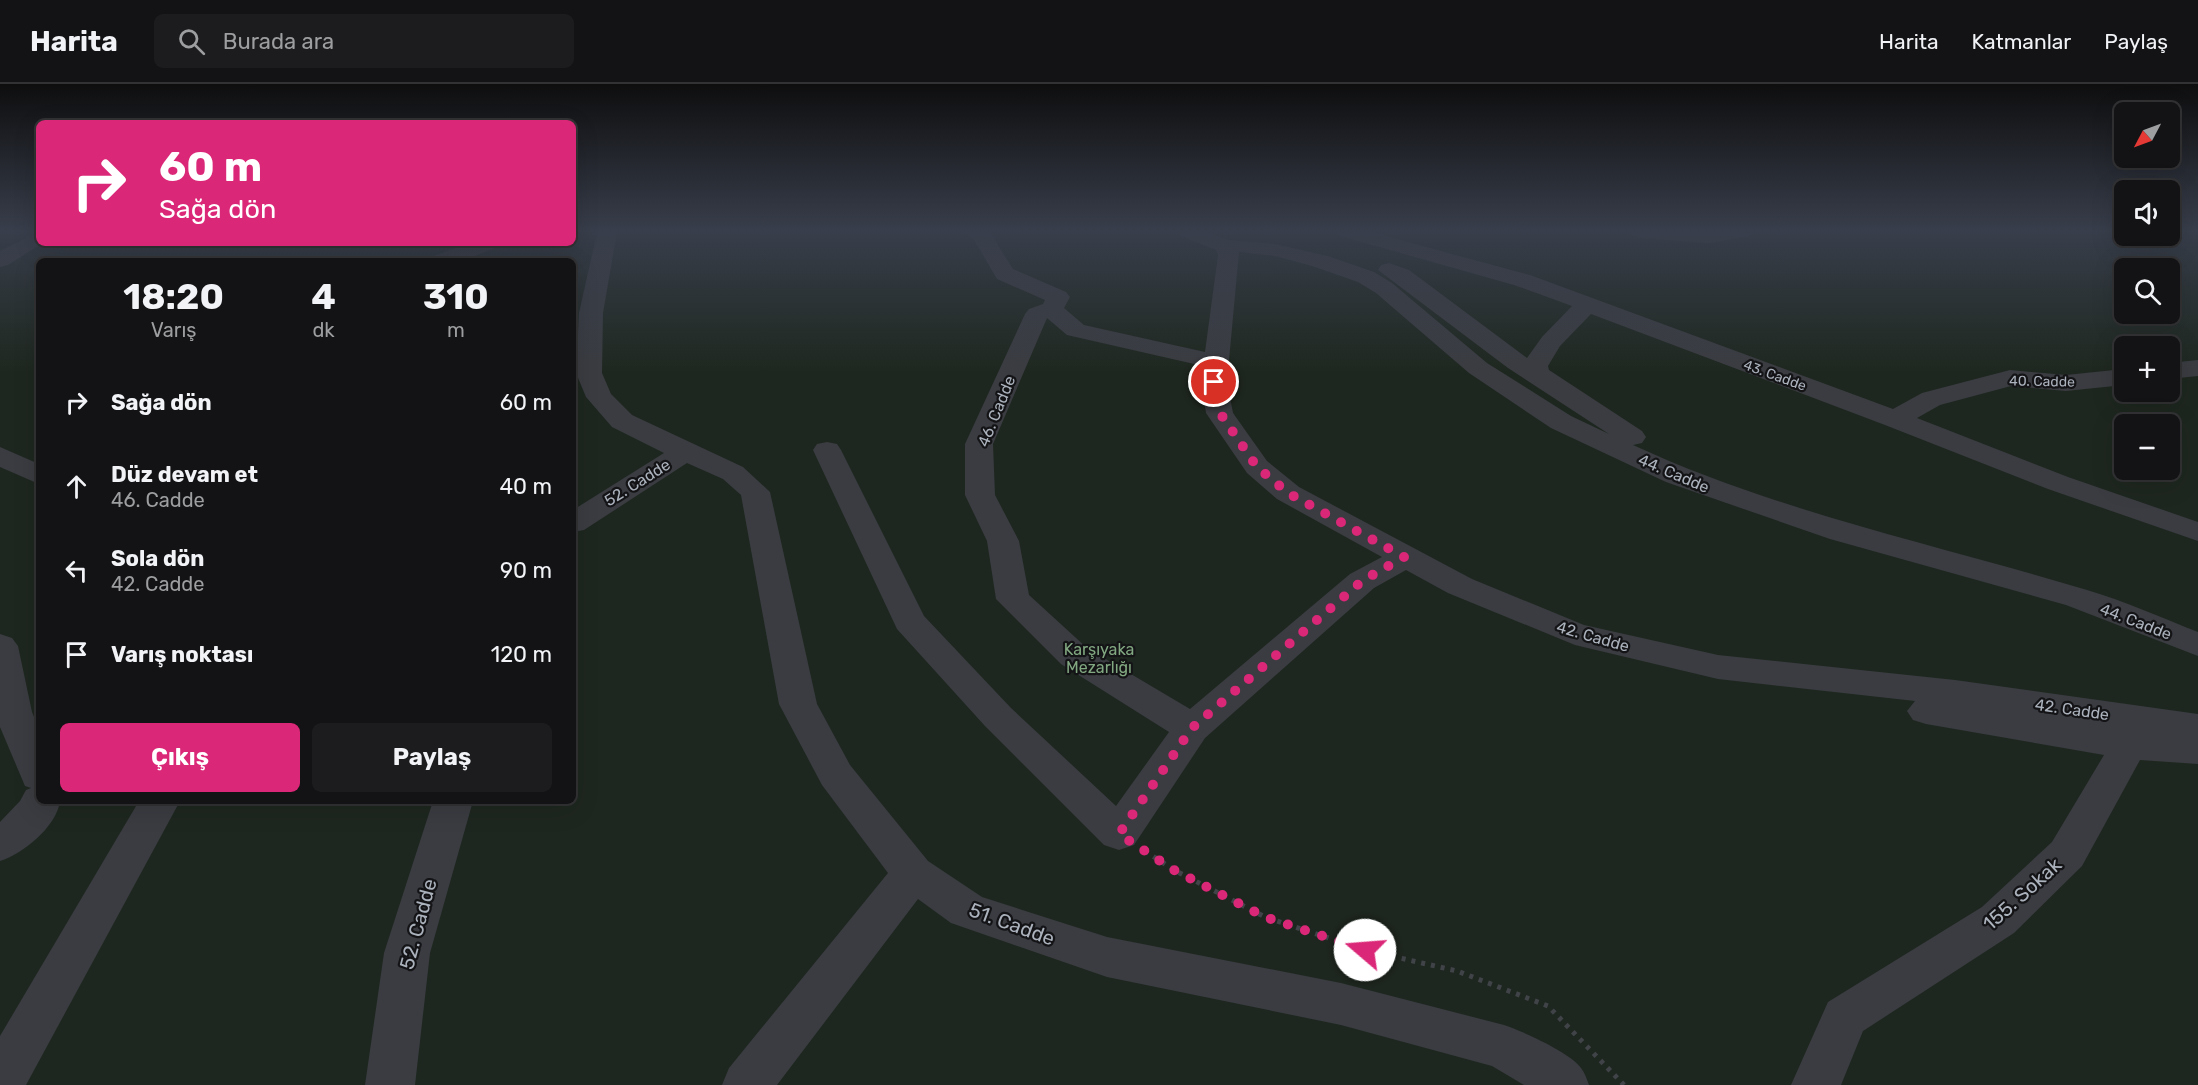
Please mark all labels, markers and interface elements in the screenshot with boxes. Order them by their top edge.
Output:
search box [154,14,574,68]
text: Harita [30,25,118,58]
icon: search [175,25,208,58]
text: Burada ara [223,28,334,55]
text: Harita [1879,29,1939,54]
text: Katmanlar [1972,29,2071,54]
text: Paylaş [2104,29,2168,54]
north arrow [2114,102,2180,168]
map controls [2114,102,2180,480]
text: 60 m [159,142,262,192]
icon: right [60,144,138,222]
button: sound [2114,180,2180,246]
text: Sağa dön [159,193,276,225]
button: search [2114,258,2180,324]
text: 18:20 [123,275,224,318]
text: 4 [311,275,336,318]
text: 310 [423,275,489,318]
text: Varış [151,318,196,342]
text: dk [312,318,335,342]
text: m [447,318,465,342]
button: + [2114,336,2180,402]
pin [1188,356,1239,407]
street label: 43. Cadde [1741,356,1809,395]
icon: arrive [1197,365,1230,398]
street label: 40. Cadde [2009,372,2075,391]
street label: 46. Cadde [974,373,1019,450]
icon: right [60,386,93,419]
text: Sağa dön [111,389,212,416]
text: 60 m [500,389,552,416]
button: − [2114,414,2180,480]
street label: 44. Cadde [1636,450,1712,497]
street label: 52. Cadde [601,455,674,510]
text: Düz devam et [111,461,258,488]
icon: ahead [60,470,93,503]
text: 40 m [499,473,552,500]
text: 46. Cadde [111,488,205,512]
text: Sola dön [111,545,204,572]
icon: left [60,554,93,587]
text: 90 m [500,557,552,584]
text: 42. Cadde [111,572,204,596]
street label: 44. Cadde [2097,599,2174,644]
street label: 42. Cadde [1554,617,1631,656]
icon: arrive [60,638,93,671]
park label: Karşıyaka Mezarlığı [1064,640,1134,677]
text: Varış noktası [111,641,253,668]
text: 120 m [491,641,552,668]
street label: 42. Cadde [2034,695,2110,724]
button: Çıkış [60,723,300,792]
button: Paylaş [312,723,552,792]
street label: 155. Sokak [1978,852,2067,936]
street label: 52. Cadde [394,876,442,972]
street label: 51. Cadde [966,897,1058,951]
position arrow [1333,918,1397,982]

